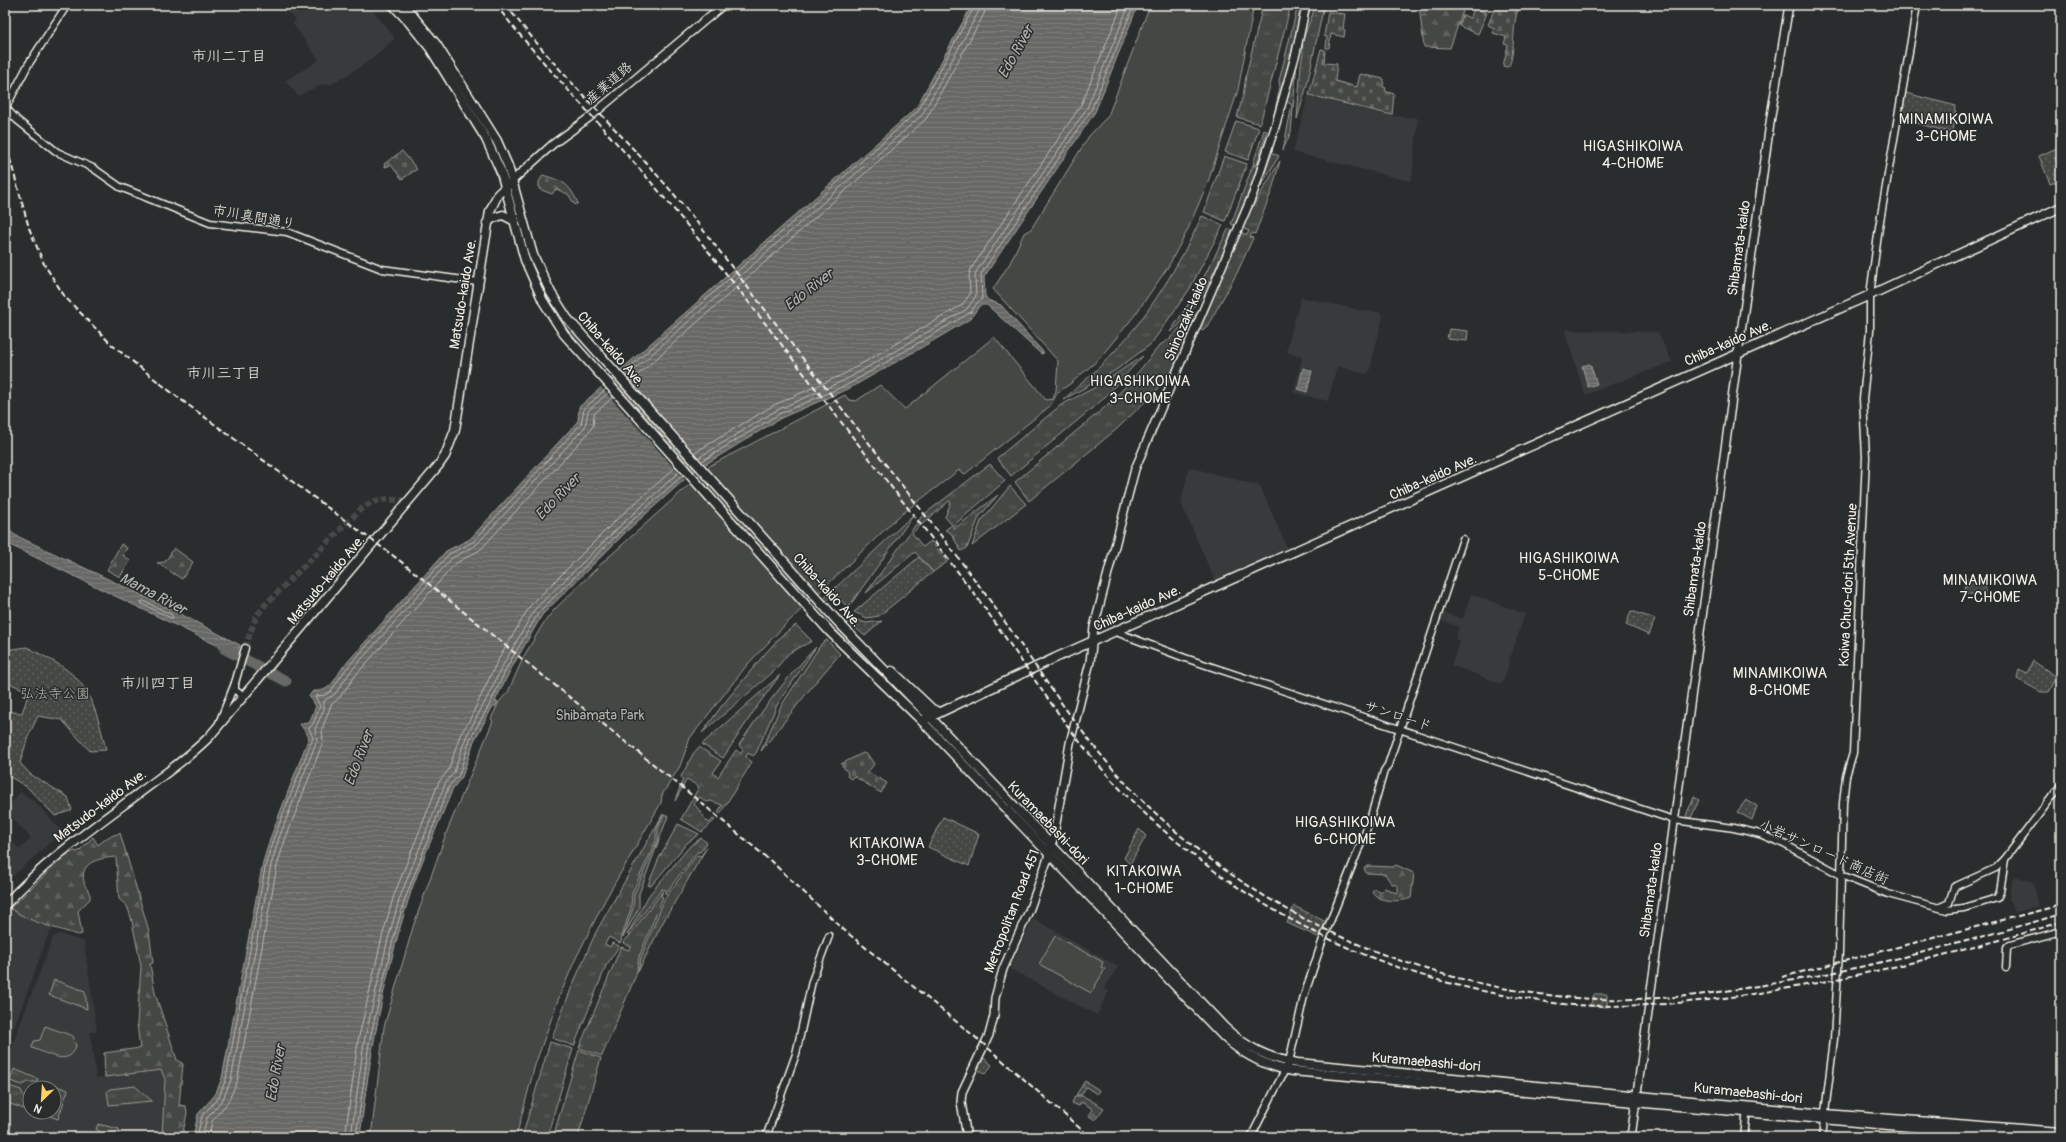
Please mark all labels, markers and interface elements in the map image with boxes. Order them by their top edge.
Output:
water label: Edo River [994,21,1039,82]
district label: 市川二丁目 [191,47,267,66]
street label: 産業道路 [582,58,636,108]
district label: MINAMIKOIWA 3-CHOME [1899,110,1993,146]
district label: HIGASHIKOIWA 4-CHOME [1583,137,1683,173]
street label: Shibamata-kaido [1724,199,1754,297]
street label: 市川真間通り [211,201,297,233]
street label: Matsudo-kaido Ave. [446,238,480,350]
water label: Edo River [781,264,839,315]
street label: Shinozaki-kaido [1161,274,1212,364]
street label: Chiba-kaido Ave. [574,308,648,390]
street label: Chiba-kaido Ave. [1682,316,1774,370]
district label: 市川三丁目 [186,364,262,383]
district label: HIGASHIKOIWA 3-CHOME [1090,372,1190,408]
street label: Chiba-kaido Ave. [1387,450,1479,504]
water label: Edo River [531,469,586,524]
street label: Koiwa Chuo-dori 5th Avenue [1835,503,1861,667]
street label: Shibamata-kaido [1680,520,1710,618]
street label: Matsudo-kaido Ave. [284,532,368,628]
district label: HIGASHIKOIWA 5-CHOME [1519,549,1619,585]
street label: Chiba-kaido Ave. [789,550,865,630]
water label: Mama River [116,569,191,620]
district label: MINAMIKOIWA 7-CHOME [1943,571,2037,607]
street label: Chiba-kaido Ave. [1091,581,1183,635]
district label: MINAMIKOIWA 8-CHOME [1733,664,1827,700]
district label: 市川四丁目 [120,674,196,693]
park label: 弘法寺公園 [20,685,90,702]
street label: サンロード [1362,697,1434,735]
park label: Shibamata Park [556,707,645,724]
water label: Edo River [340,726,379,788]
street label: Matsudo-kaido Ave. [50,766,150,846]
street label: Kuramaebashi-dori [1004,778,1092,869]
district label: HIGASHIKOIWA 6-CHOME [1295,813,1395,849]
street label: 小岩サンロード商店街 [1757,816,1891,888]
district label: KITAKOIWA 3-CHOME [849,834,925,870]
street label: Shibamata-kaido [1636,841,1666,939]
street label: Metropolitan Road 451 [981,847,1043,975]
district label: KITAKOIWA 1-CHOME [1106,862,1182,898]
water label: Edo River [262,1041,291,1103]
street label: Kuramaebashi-dori [1371,1049,1482,1075]
street label: Kuramaebashi-dori [1693,1079,1804,1107]
north arrow [22,1080,62,1120]
text: N [31,1101,44,1116]

